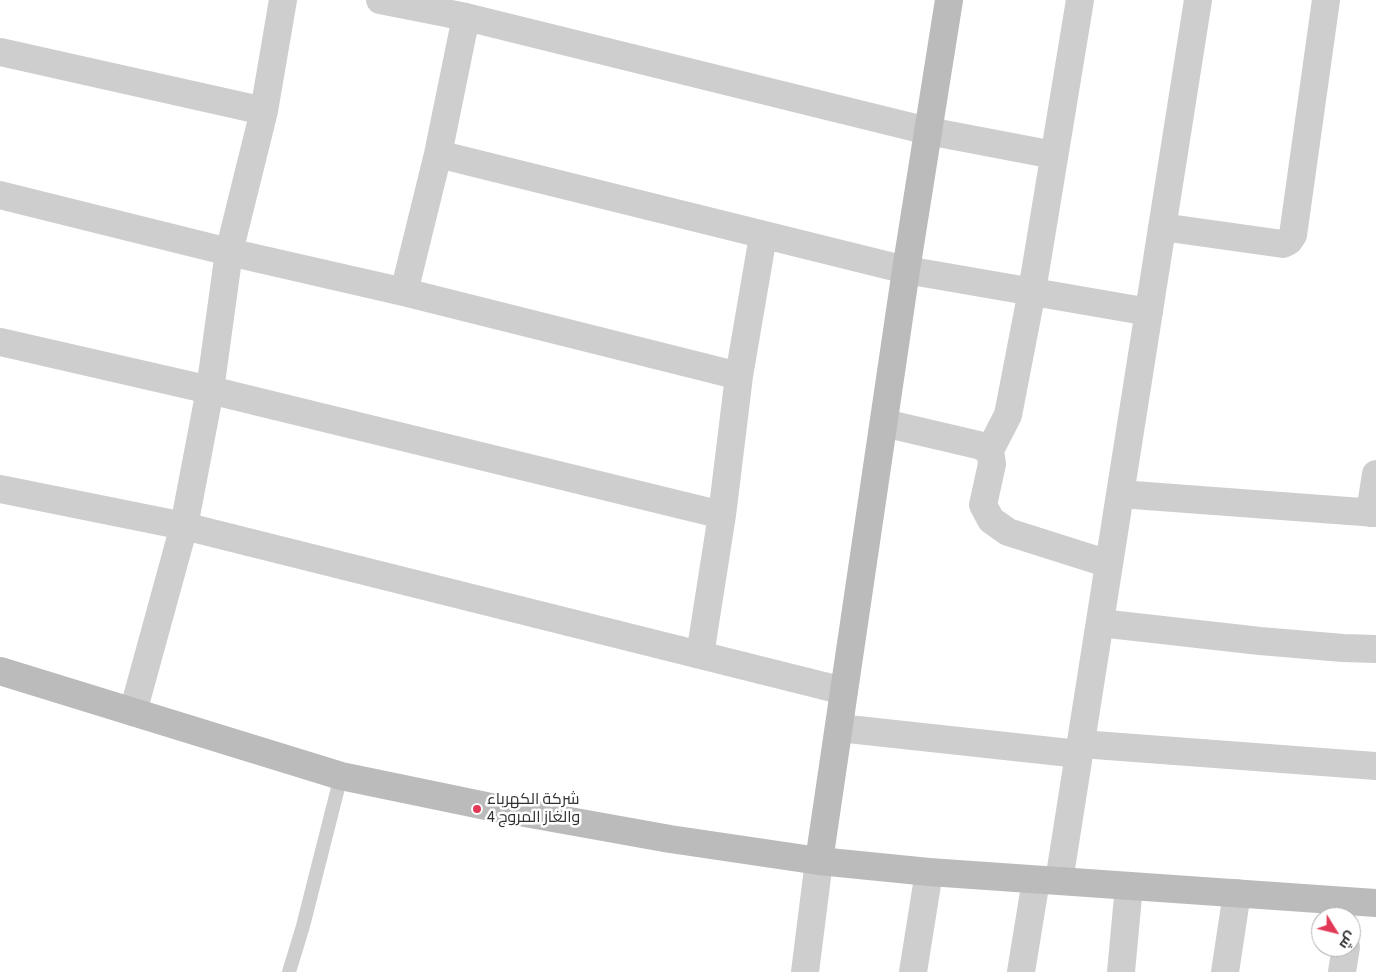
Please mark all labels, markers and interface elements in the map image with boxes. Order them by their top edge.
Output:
place label: شركة الكهرباء والغاز المروج 4 [487,790,580,828]
marker: شركة الكهرباء والغاز المروج 4 [471,803,483,815]
north arrow [1311,907,1361,957]
text: ش [1334,927,1361,953]

